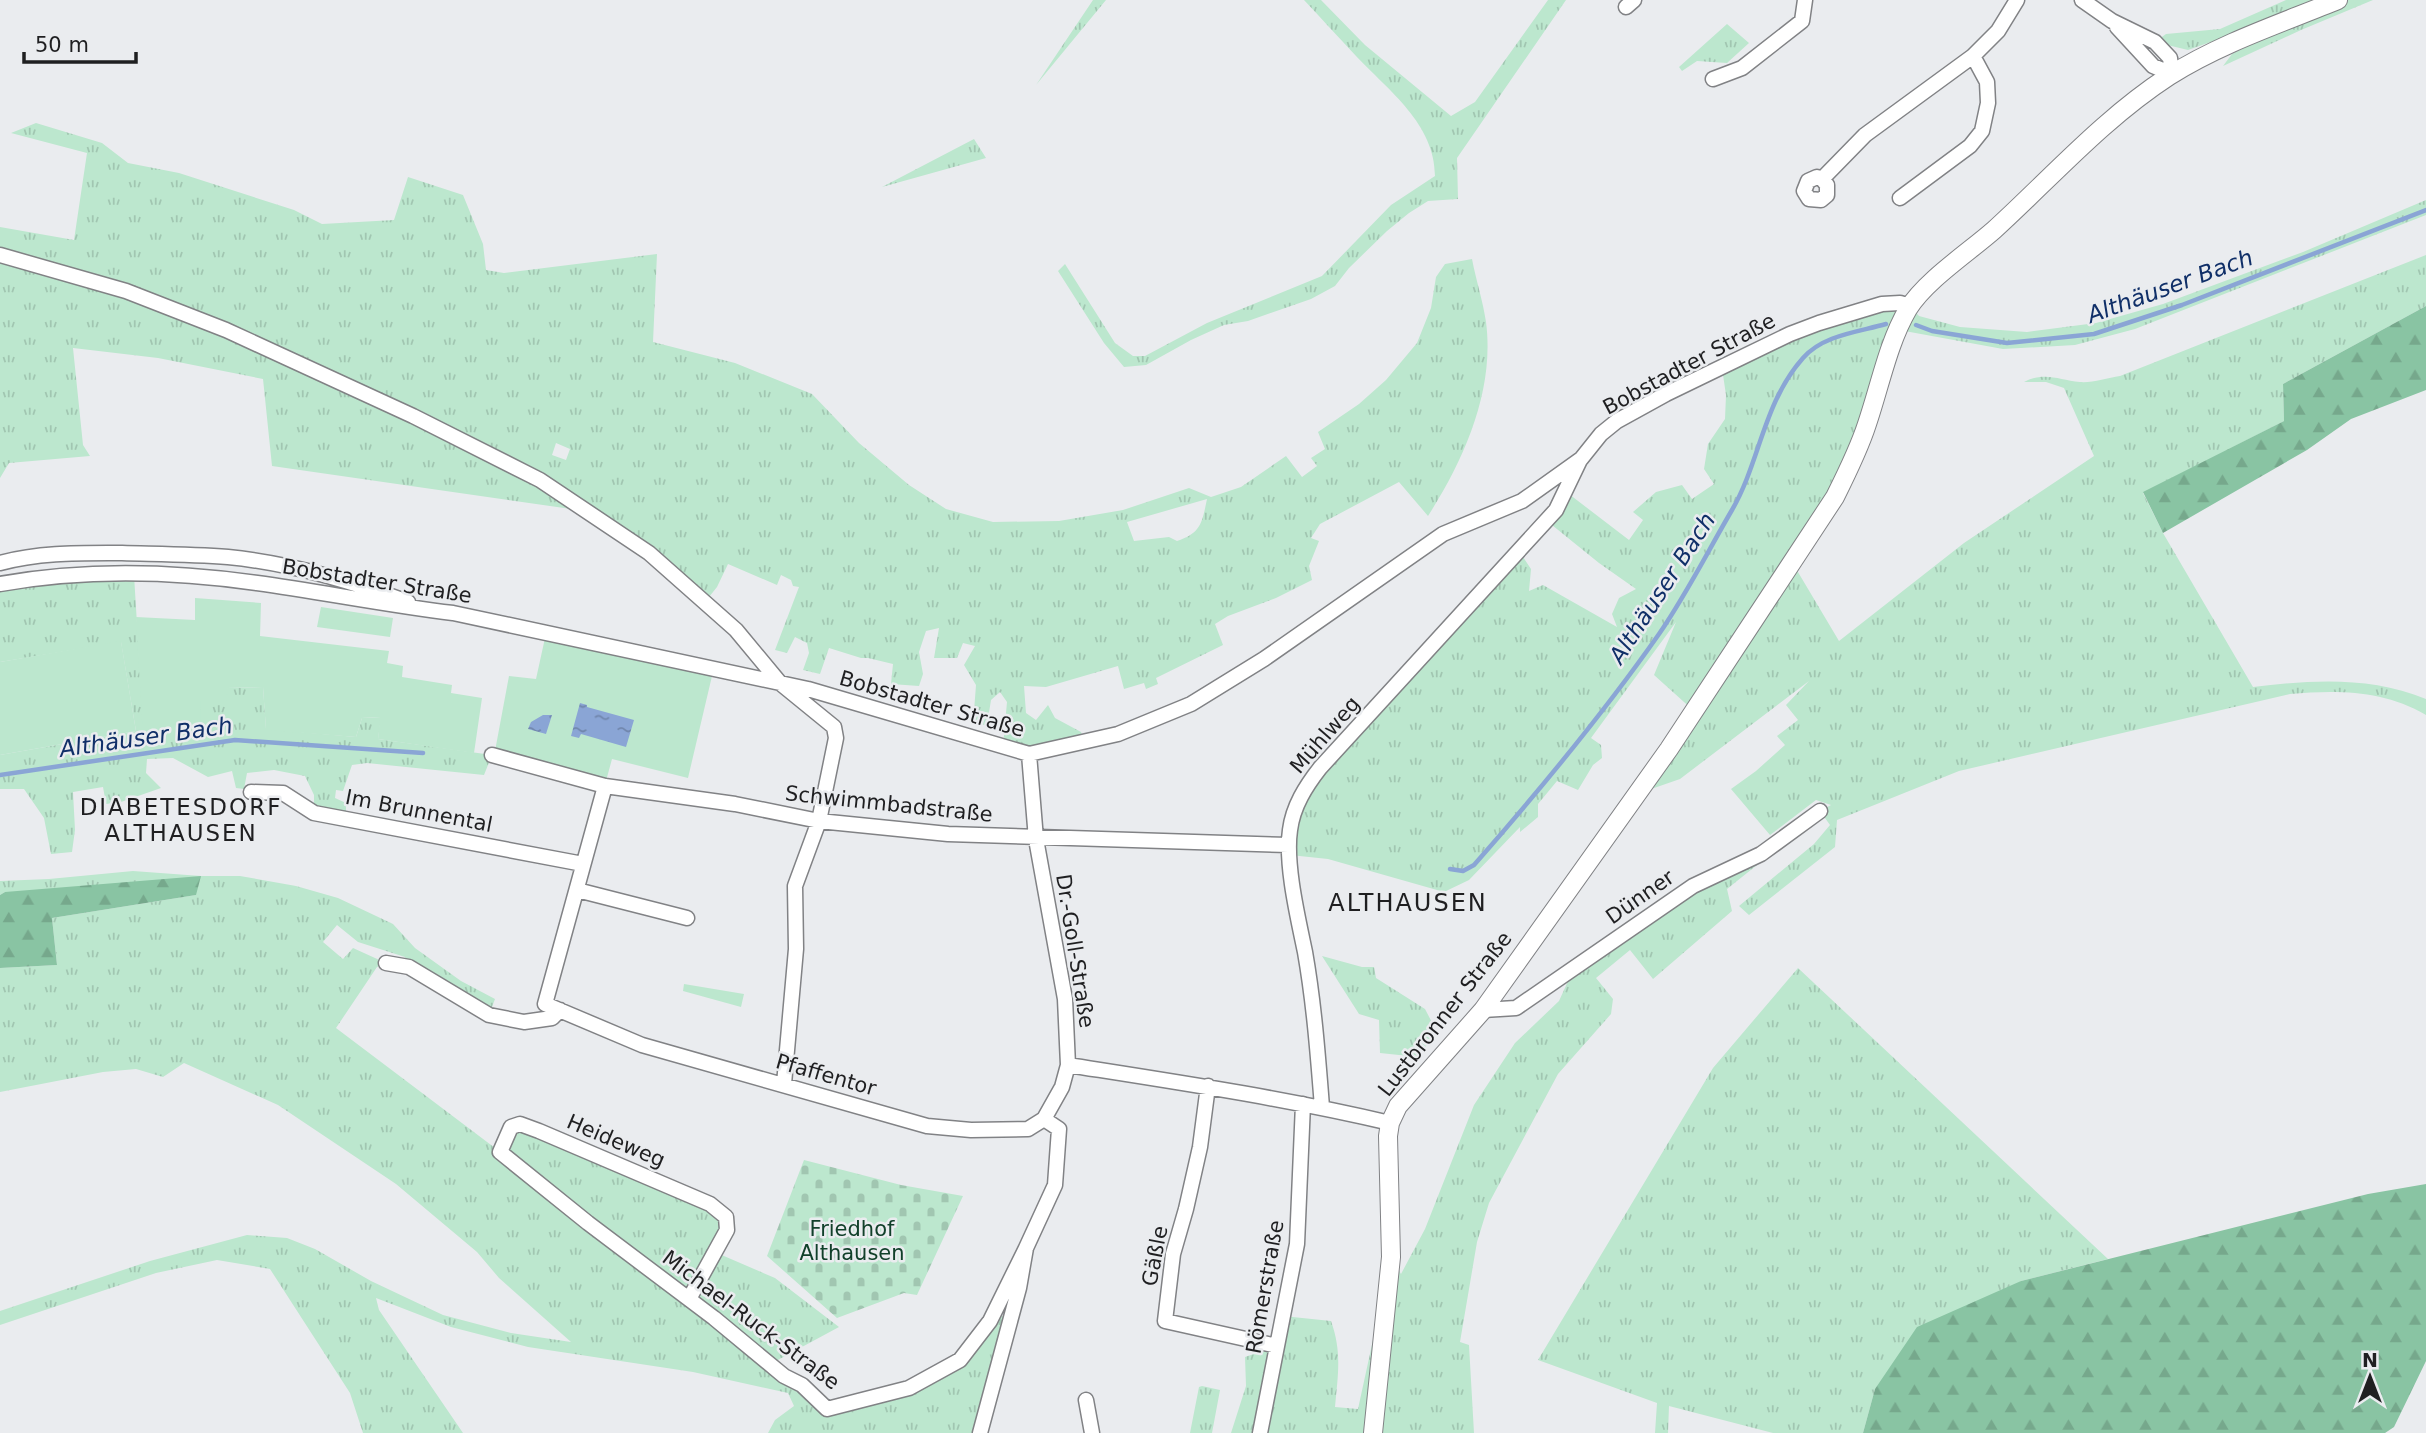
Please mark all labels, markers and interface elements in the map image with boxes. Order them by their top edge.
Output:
scale bar [24,21,136,65]
text: 50 m [35,33,89,57]
water label: Althäuser Bach [2082,244,2256,329]
street label: Bobstadter Straße [1599,308,1779,420]
water label: Althäuser Bach [1603,508,1720,670]
street label: Bobstadter Straße [280,554,474,608]
street label: Bobstadter Straße [837,666,1027,742]
street label: Mühlweg [1285,692,1365,778]
water label: Althäuser Bach [56,712,234,762]
street label: Schwimmbadstraße [784,781,994,827]
street label: Im Brunnental [343,785,495,837]
district label: DIABETESDORF ALTHAUSEN [80,794,282,846]
street label: Dünner [1601,865,1679,929]
street label: Dr.-Goll-Straße [1051,872,1099,1030]
district label: ALTHAUSEN [1328,889,1488,917]
street label: Lustbronner Straße [1373,927,1517,1101]
street label: Pfaffentor [773,1049,879,1101]
street label: Heideweg [563,1110,669,1172]
park label: Friedhof Althausen [799,1217,905,1265]
street label: Römerstraße [1241,1218,1289,1356]
street label: Gäßle [1137,1224,1173,1288]
street label: Michael-Ruck-Straße [658,1246,844,1394]
north arrow [2335,1342,2405,1412]
text: N [2362,1349,2378,1371]

